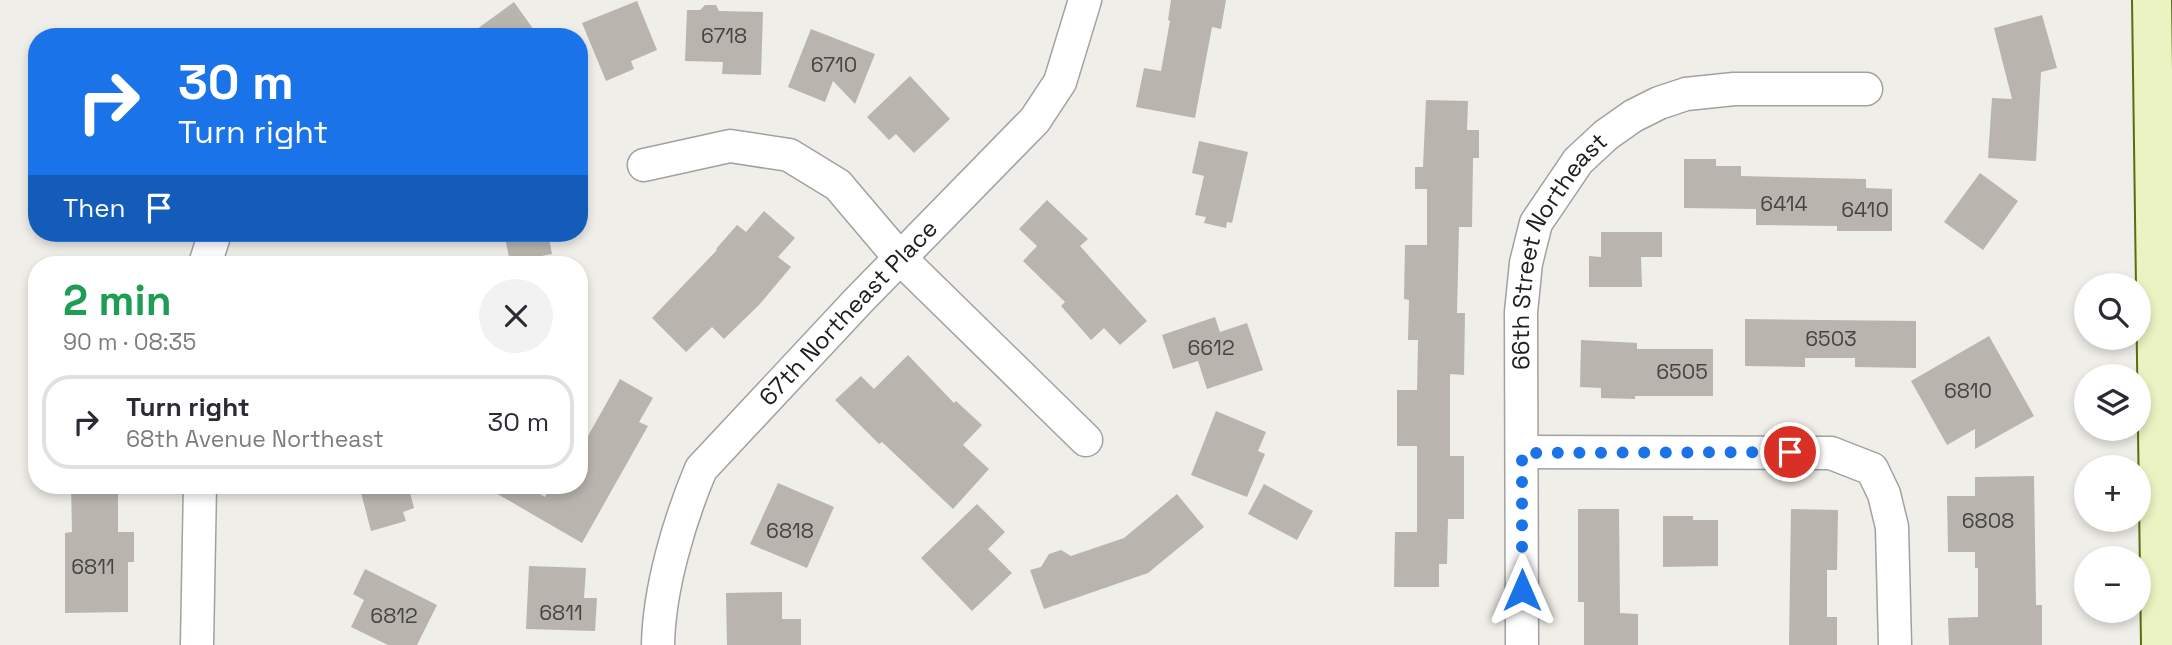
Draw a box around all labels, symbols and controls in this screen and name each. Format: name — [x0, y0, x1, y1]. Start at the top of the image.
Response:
house number: 6718 — [701, 22, 747, 49]
text: 30 m — [178, 51, 294, 113]
house number: 6710 — [811, 51, 857, 78]
icon: right — [63, 56, 154, 147]
text: Turn right — [178, 112, 328, 152]
street label: 66th Street Northeast — [1505, 126, 1614, 370]
icon: arrive — [140, 189, 178, 227]
house number: 6414 — [1760, 190, 1808, 217]
text: Then — [63, 191, 126, 225]
house number: 6410 — [1841, 196, 1889, 223]
street label: 67th Northeast Place — [752, 213, 944, 412]
map controls — [2074, 273, 2151, 623]
button: search — [2074, 273, 2151, 350]
text: 2 min — [63, 274, 172, 327]
button: close — [479, 279, 553, 353]
house number: 6503 — [1805, 325, 1857, 352]
text: 90 m · 08:35 — [63, 327, 196, 357]
house number: 6612 — [1187, 334, 1235, 361]
house number: 6505 — [1656, 358, 1708, 385]
button: layers — [2074, 364, 2151, 441]
house number: 6810 — [1944, 377, 1992, 404]
text: Turn right — [126, 390, 250, 424]
icon: right — [67, 403, 105, 441]
text: 30 m — [488, 405, 549, 439]
pin — [1760, 422, 1820, 482]
text: 68th Avenue Northeast — [126, 424, 384, 454]
icon: arrive — [1771, 433, 1809, 471]
button: + — [2074, 455, 2151, 532]
house number: 6808 — [1962, 507, 2014, 534]
house number: 6818 — [766, 517, 814, 544]
button: − — [2074, 546, 2151, 623]
house number: 6811 — [71, 553, 115, 580]
position arrow — [1485, 553, 1559, 627]
house number: 6811 — [539, 599, 583, 626]
house number: 6812 — [370, 602, 418, 629]

